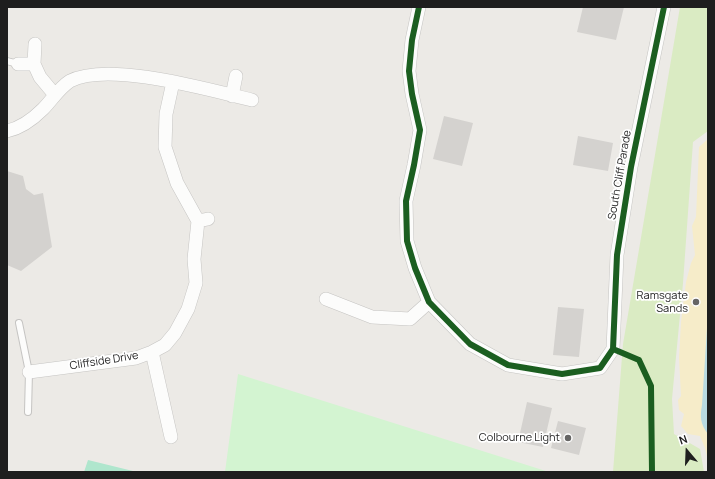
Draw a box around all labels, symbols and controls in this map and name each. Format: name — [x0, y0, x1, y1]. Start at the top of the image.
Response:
street label: South Cliff Parade — [606, 129, 634, 221]
place label: Ramsgate Sands — [637, 289, 688, 315]
marker: Ramsgate Sands — [691, 297, 701, 307]
street label: Cliffside Drive — [69, 349, 139, 373]
place label: Colbourne Light — [479, 431, 560, 445]
north arrow — [667, 431, 707, 471]
text: N — [677, 431, 689, 448]
marker: Colbourne Light — [563, 433, 573, 443]

